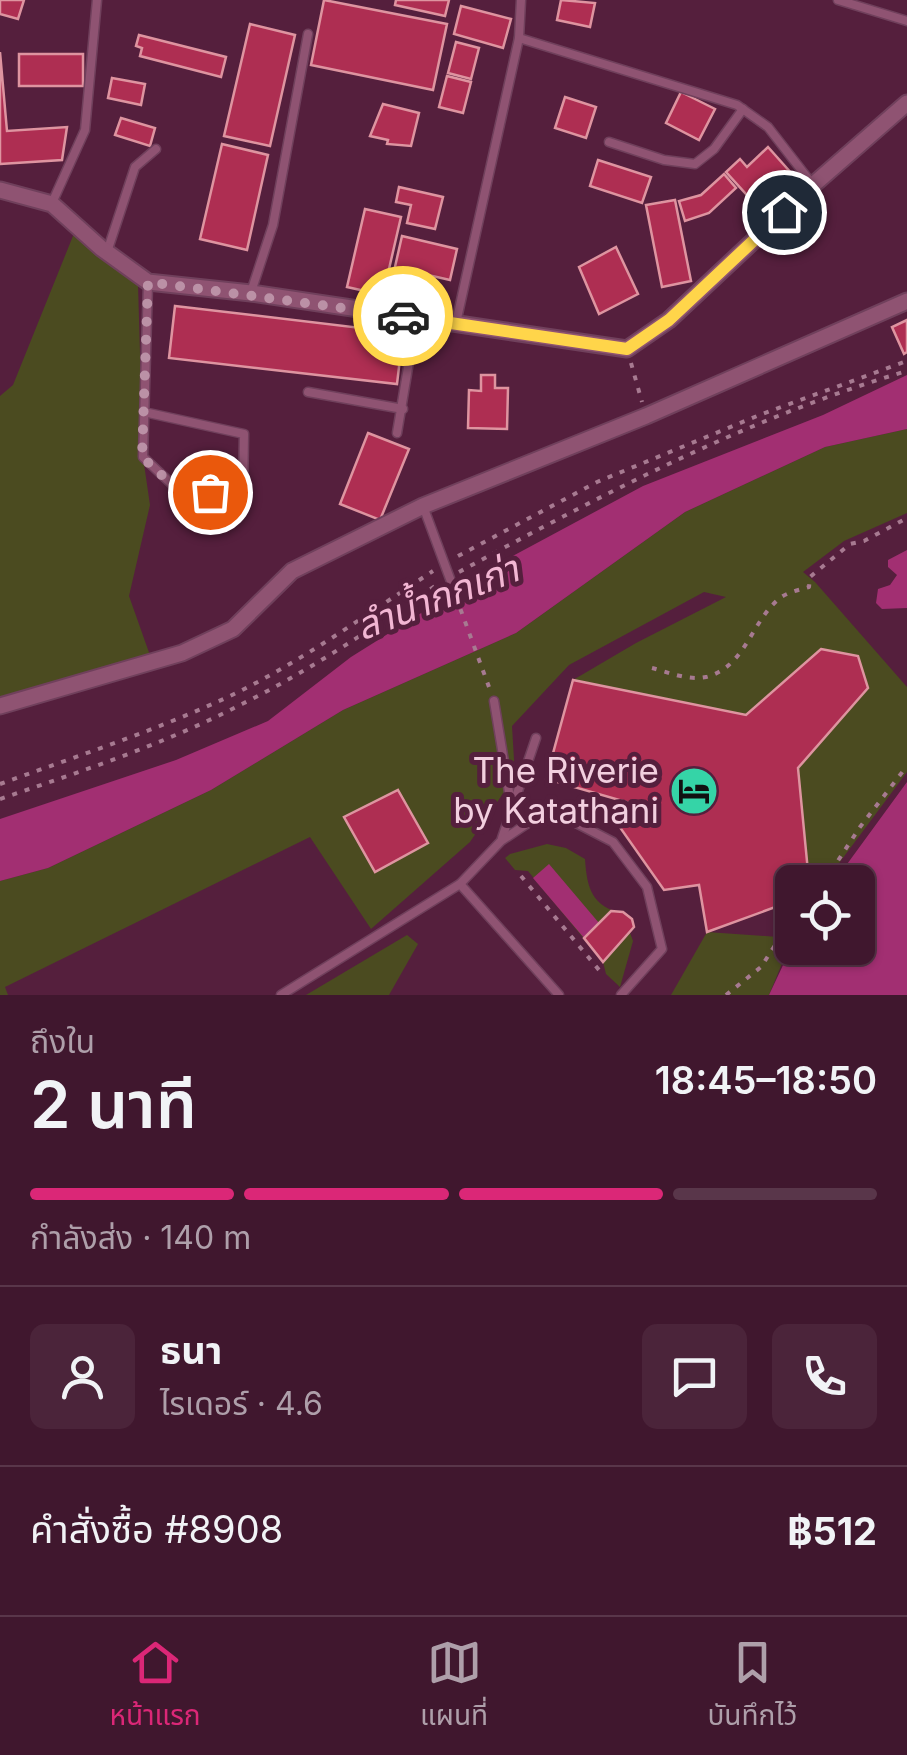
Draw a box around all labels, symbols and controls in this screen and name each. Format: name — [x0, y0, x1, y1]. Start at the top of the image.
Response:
pin — [742, 170, 827, 255]
icon: home — [757, 185, 812, 240]
courier — [353, 266, 453, 366]
icon: car — [376, 289, 431, 344]
pin — [168, 450, 253, 535]
icon: bag — [183, 465, 238, 520]
water label: ลำน้ำกกเก่า — [348, 543, 526, 649]
place label: The Riverie by Katathani — [453, 749, 659, 831]
hotel icon: The Riverie by Katathani — [668, 765, 720, 817]
map controls — [775, 865, 875, 965]
button: locate — [775, 865, 875, 965]
text: ถึงใน — [30, 1022, 95, 1061]
text: 18:45–18:50 — [655, 1057, 877, 1103]
text: 2 นาที — [30, 1065, 197, 1144]
text: กำลังส่ง · 140 m — [30, 1218, 251, 1257]
button: person — [30, 1324, 135, 1429]
button: chat — [642, 1324, 747, 1429]
button: phone — [772, 1324, 877, 1429]
text: ธนา — [160, 1327, 222, 1373]
text: ไรเดอร์ · 4.6 — [160, 1384, 323, 1423]
text: คำสั่งซื้อ #8908 — [30, 1506, 283, 1552]
text: ฿512 — [787, 1508, 877, 1554]
tab: หน้าแรก — [110, 1635, 201, 1738]
tab: แผนที่ — [420, 1635, 488, 1738]
tab: บันทึกไว้ — [707, 1635, 797, 1738]

